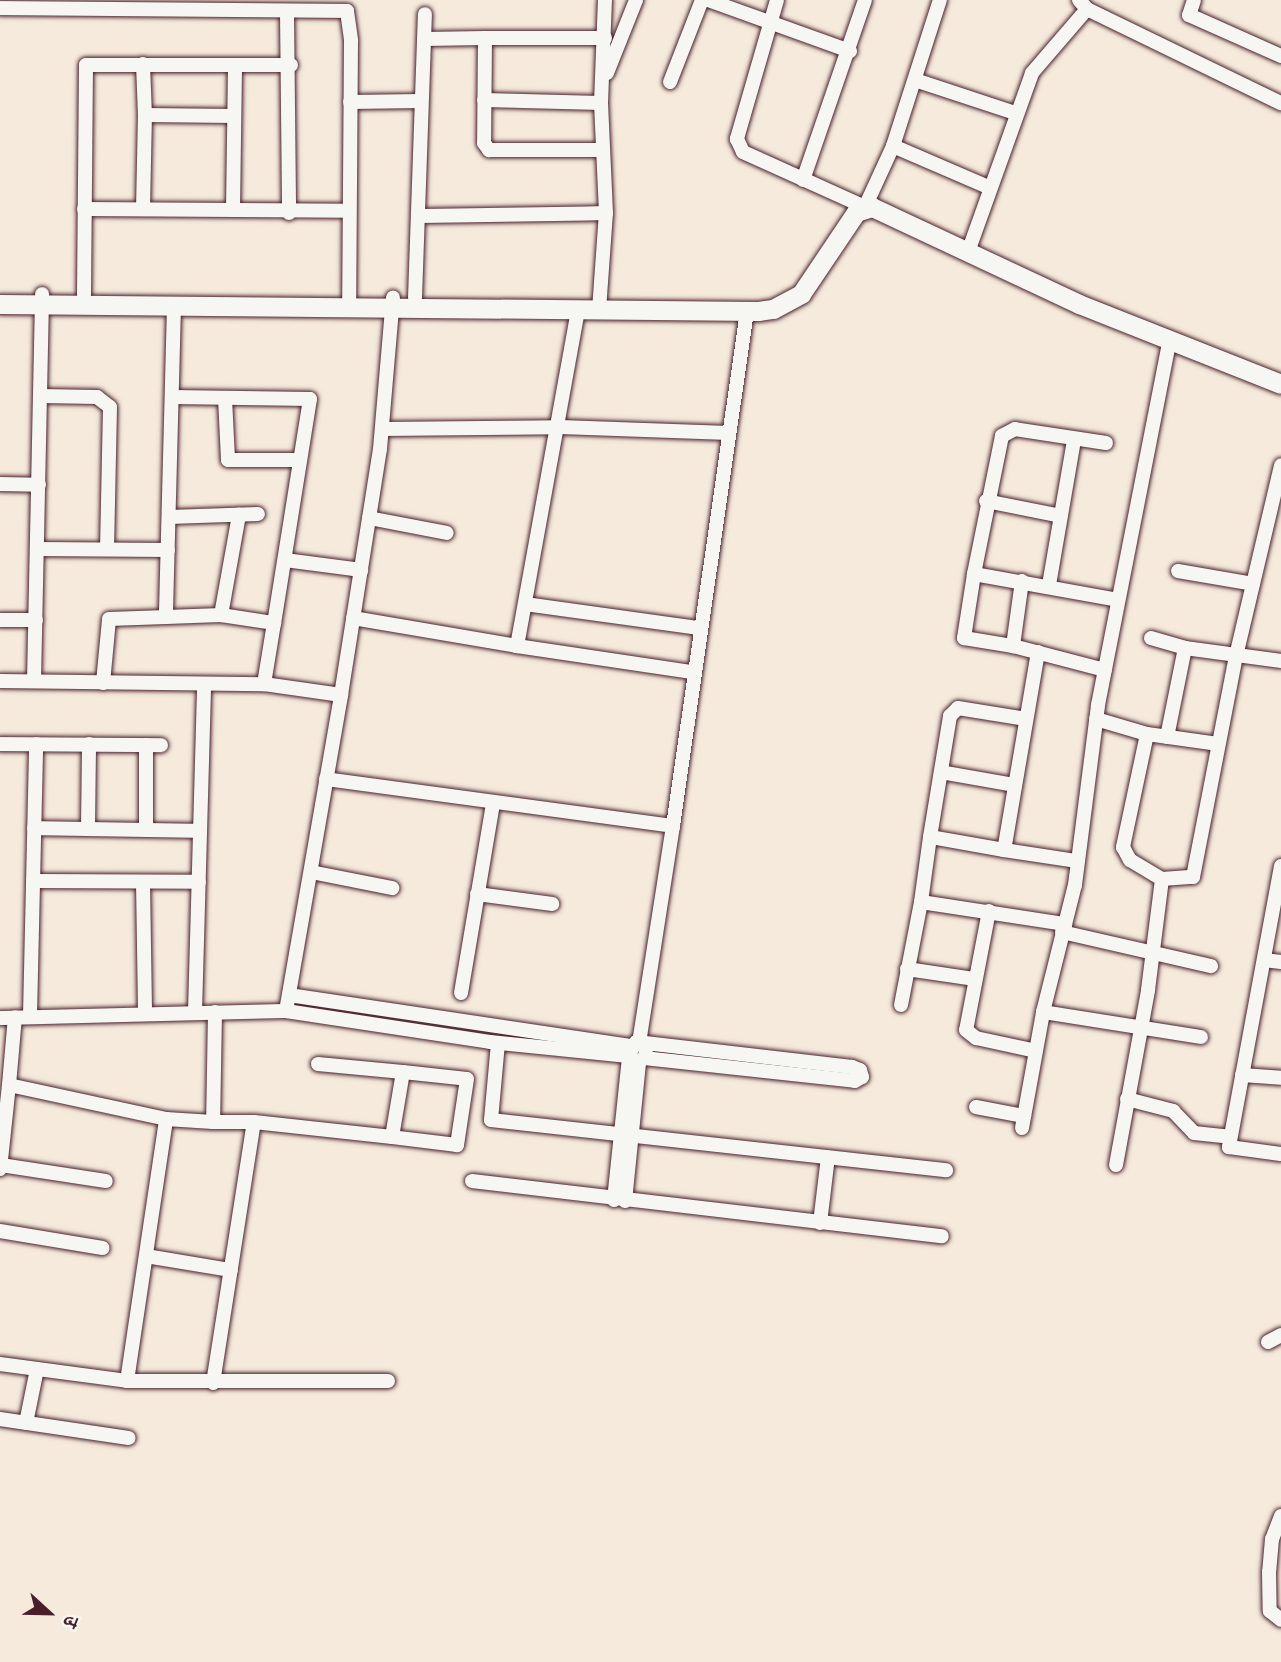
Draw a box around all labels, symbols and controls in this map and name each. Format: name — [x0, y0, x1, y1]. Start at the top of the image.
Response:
north arrow — [14, 1578, 84, 1648]
text: उ — [54, 1611, 83, 1631]

